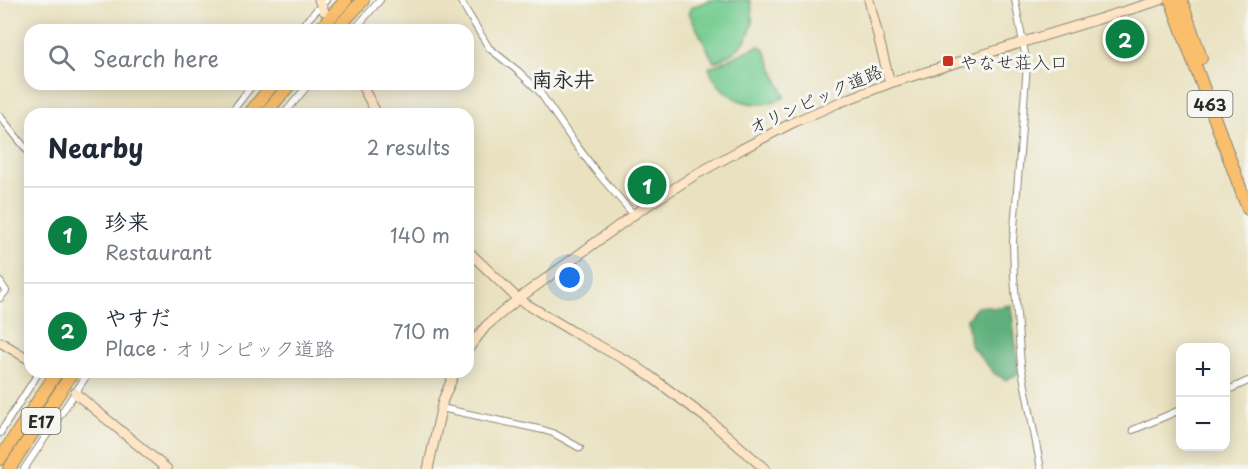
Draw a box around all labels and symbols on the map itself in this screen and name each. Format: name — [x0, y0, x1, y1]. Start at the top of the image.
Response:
pin: 2 — [1106, 16, 1144, 62]
place label: やなせ荘入口 — [960, 48, 1068, 75]
marker: やなせ荘入口 — [941, 54, 955, 68]
street label: オリンピック道路 — [744, 56, 886, 140]
district label: 南永井 — [532, 62, 595, 94]
road number: 463 — [1188, 91, 1232, 117]
pin: 1 — [628, 162, 666, 207]
your location — [555, 263, 584, 292]
road number: E17 — [22, 408, 60, 434]

